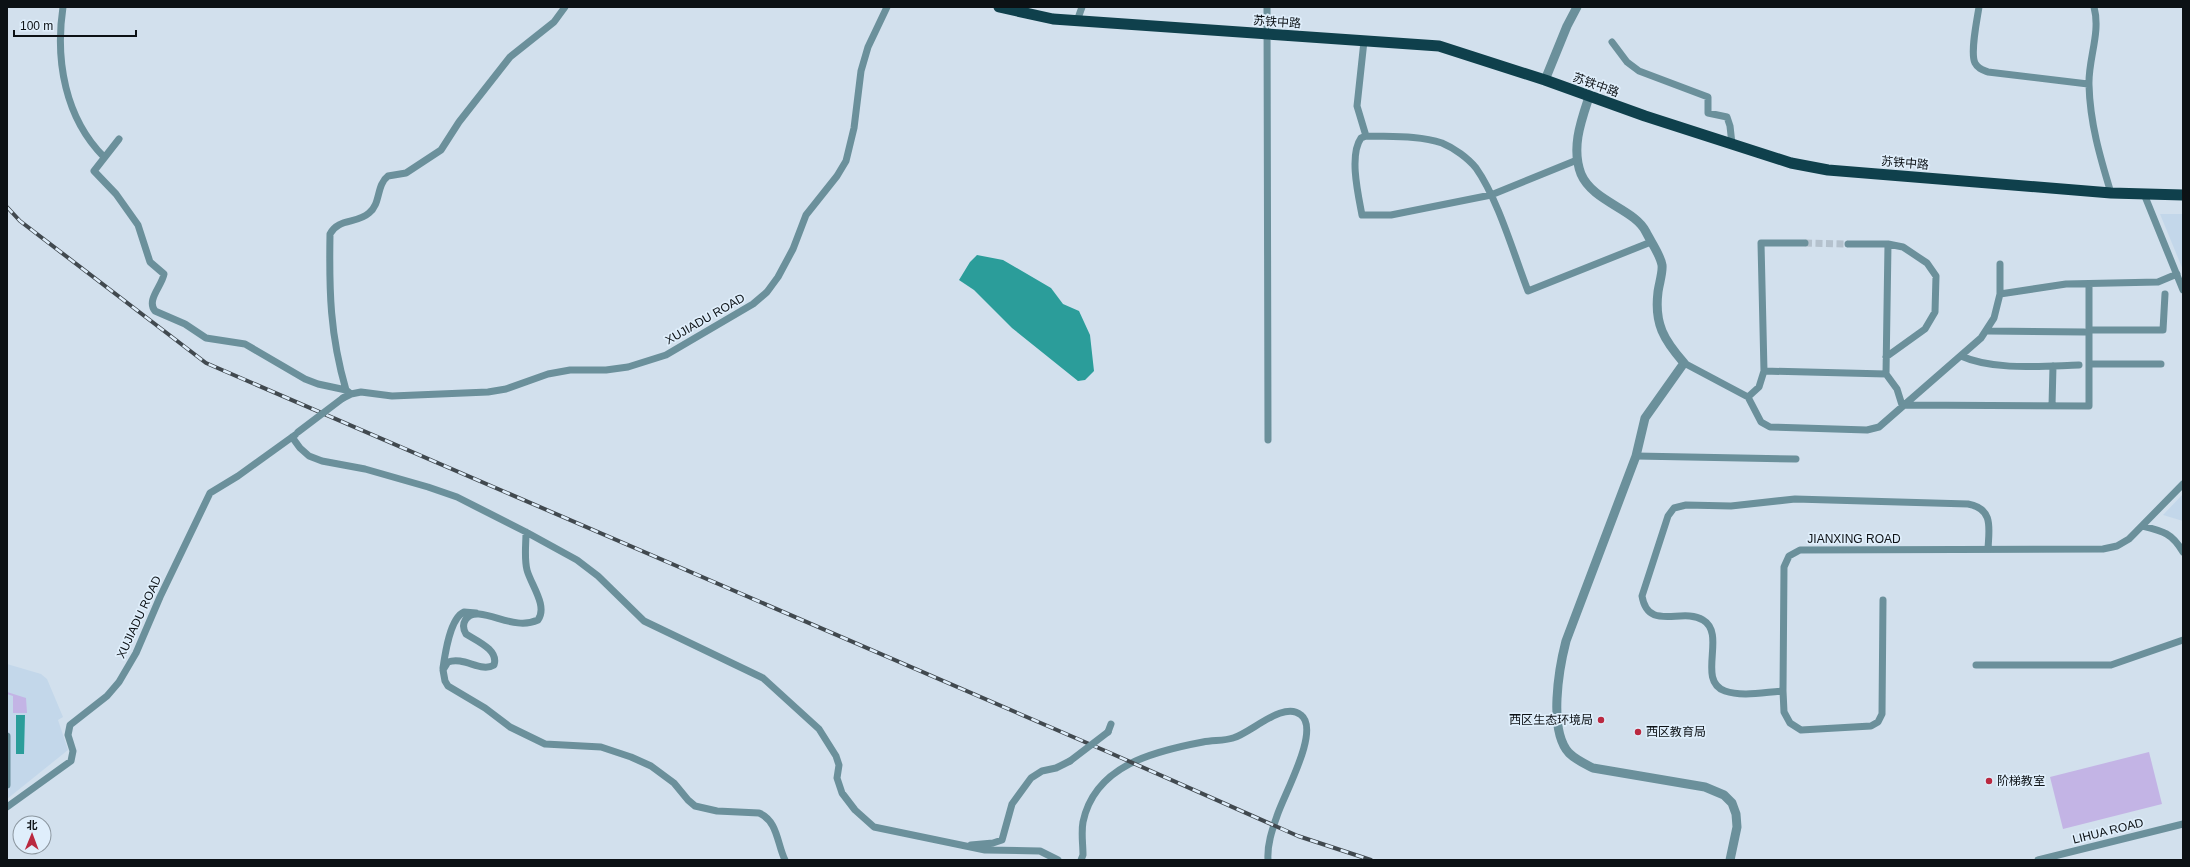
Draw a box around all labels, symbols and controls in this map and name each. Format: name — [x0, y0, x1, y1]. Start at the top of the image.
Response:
scale bar — [14, 12, 136, 38]
street label: 苏铁中路 — [1253, 13, 1301, 31]
text: 100 m — [20, 19, 53, 33]
street label: 苏铁中路 — [1571, 70, 1621, 100]
street label: 苏铁中路 — [1880, 154, 1930, 172]
street label: XUJIADU ROAD — [663, 290, 747, 347]
street label: JIANXING ROAD — [1807, 532, 1901, 546]
street label: XUJIADU ROAD — [114, 573, 164, 660]
place label: 西区生态环境局 — [1509, 713, 1593, 727]
marker: 西区生态环境局 — [1596, 715, 1606, 725]
place label: 西区教育局 — [1646, 725, 1706, 739]
marker: 西区教育局 — [1633, 727, 1643, 737]
place label: 阶梯教室 — [1997, 774, 2045, 788]
marker: 阶梯教室 — [1984, 776, 1994, 786]
north arrow — [12, 815, 52, 855]
street label: LIHUA ROAD — [2071, 815, 2145, 847]
text: 北 — [27, 819, 38, 831]

